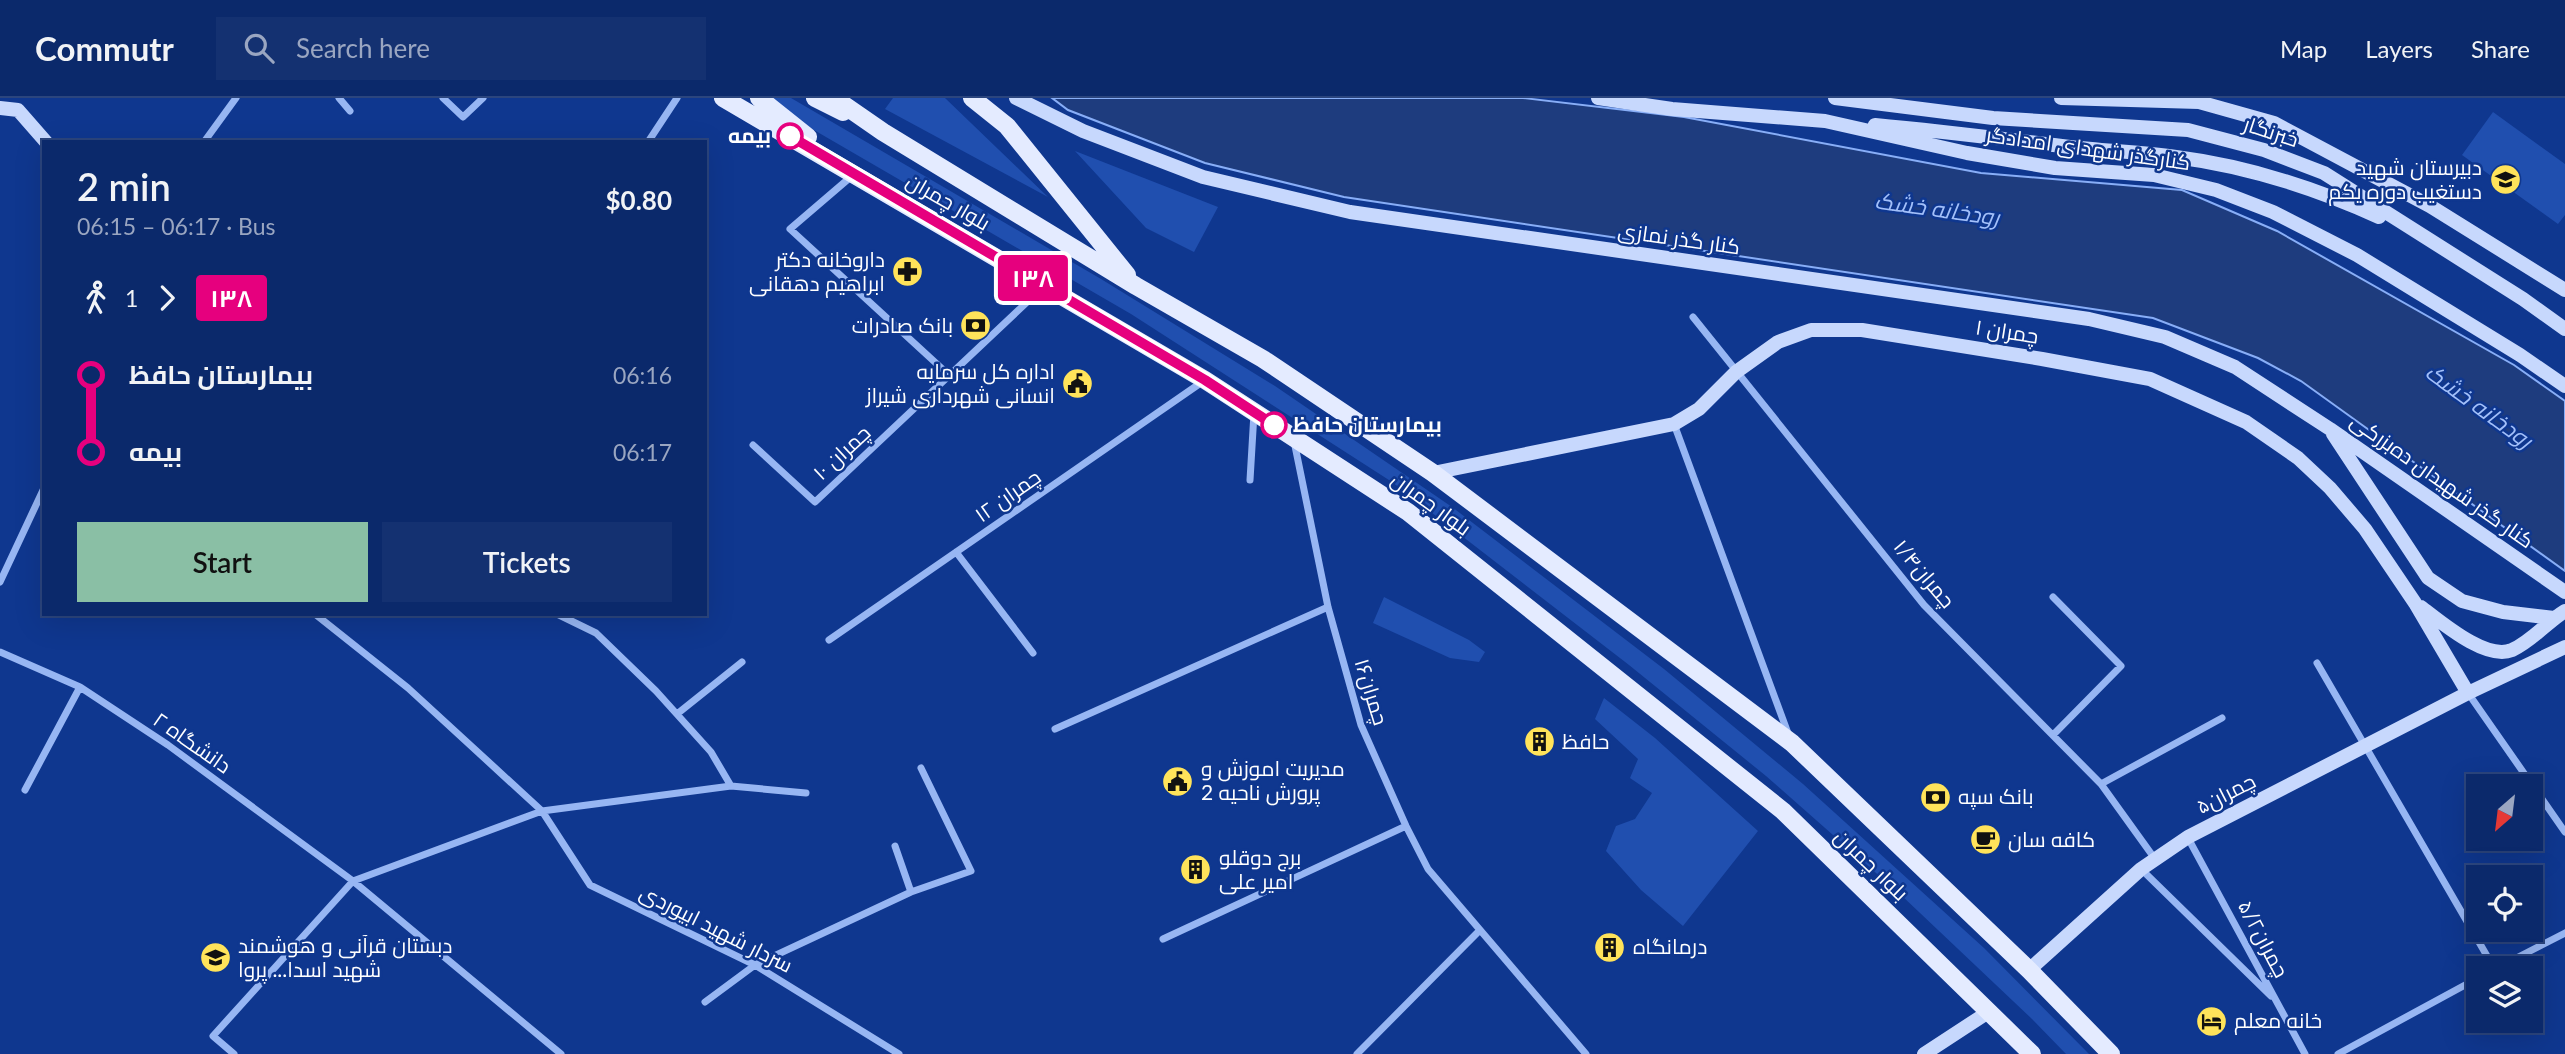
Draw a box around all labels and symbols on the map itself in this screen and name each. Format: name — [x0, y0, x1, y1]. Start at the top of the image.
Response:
street label: خبرنگار — [2240, 110, 2302, 152]
street label: کنارگذر شهدای امدادگر — [1983, 121, 2192, 176]
place label: بیمه — [728, 122, 771, 148]
marker: بیمه — [777, 123, 803, 149]
place label: دبیرستان شهید دستغیب دوره یکم — [2328, 154, 2482, 206]
school or university icon: دبیرستان شهید دستغیب دوره یکم — [2488, 163, 2522, 197]
street label: بلوار چمران — [901, 167, 995, 237]
water label: رودخانه خشک — [1873, 185, 2003, 232]
street label: کنار گذر نمازی — [1616, 217, 1742, 260]
place label: داروخانه دکتر ابراهیم دهقانی — [749, 246, 885, 298]
pharmacy icon: داروخانه دکتر ابراهیم دهقانی — [891, 255, 925, 289]
line badge: ۱۳۸ — [993, 255, 1073, 301]
bank icon: بانک صادرات — [959, 309, 993, 343]
place label: بانک صادرات — [852, 312, 953, 338]
street label: چمران ۱ — [1973, 313, 2041, 351]
water label: رودخانه خشک — [2420, 357, 2540, 455]
place label: اداره کل سرمایه انسانی شهرداری شیراز — [865, 358, 1055, 409]
public building icon: اداره کل سرمایه انسانی شهرداری شیراز — [1061, 367, 1095, 401]
street label: کنار گذر شهیدان ده‌بزرکی — [2345, 407, 2539, 554]
place label: بیمارستان حافظ — [1293, 411, 1442, 437]
marker: بیمارستان حافظ — [1261, 412, 1287, 438]
street label: ۱۰ چمران — [807, 419, 877, 487]
street label: ۱۲ چمران — [969, 463, 1047, 529]
street label: بلوار چمران — [1385, 465, 1477, 543]
street label: چمران۱/۴ — [1887, 534, 1961, 614]
street label: چمران۱۶ — [1348, 655, 1394, 729]
street label: ۲ دانشگاه — [149, 706, 237, 778]
building icon: حافظ — [1522, 725, 1556, 759]
place label: حافظ — [1562, 728, 1609, 753]
place label: مدیریت اموزش و پرورش ناحیه 2 — [1201, 755, 1345, 807]
public building icon: مدیریت اموزش و پرورش ناحیه 2 — [1161, 764, 1195, 798]
street label: چمران۵ — [2191, 767, 2261, 821]
north arrow — [2466, 774, 2543, 850]
bank icon: بانک سپه — [1918, 780, 1952, 814]
place label: بانک سپه — [1958, 783, 2034, 810]
street label: بلوار چمران — [1828, 823, 1914, 907]
cafe icon: کافه سان — [1968, 823, 2002, 857]
place label: کافه سان — [2008, 826, 2095, 853]
place label: برج دوقلو امیر علی — [1219, 844, 1301, 895]
building icon: برج دوقلو امیر علی — [1179, 853, 1213, 887]
street label: سردار شهید ابیوردی — [635, 878, 797, 979]
street label: چمران۵/۲ — [2231, 895, 2295, 983]
building icon: درمانگاه — [1593, 930, 1627, 964]
place label: دبستان قرآنی و هوشمند شهید اسدا... پروا — [238, 932, 452, 984]
place label: درمانگاه — [1633, 933, 1707, 959]
school or university icon: دبستان قرآنی و هوشمند شهید اسدا... پروا — [198, 941, 232, 975]
hotel icon: خانه معلم — [2194, 1004, 2228, 1038]
place label: خانه معلم — [2234, 1007, 2322, 1035]

